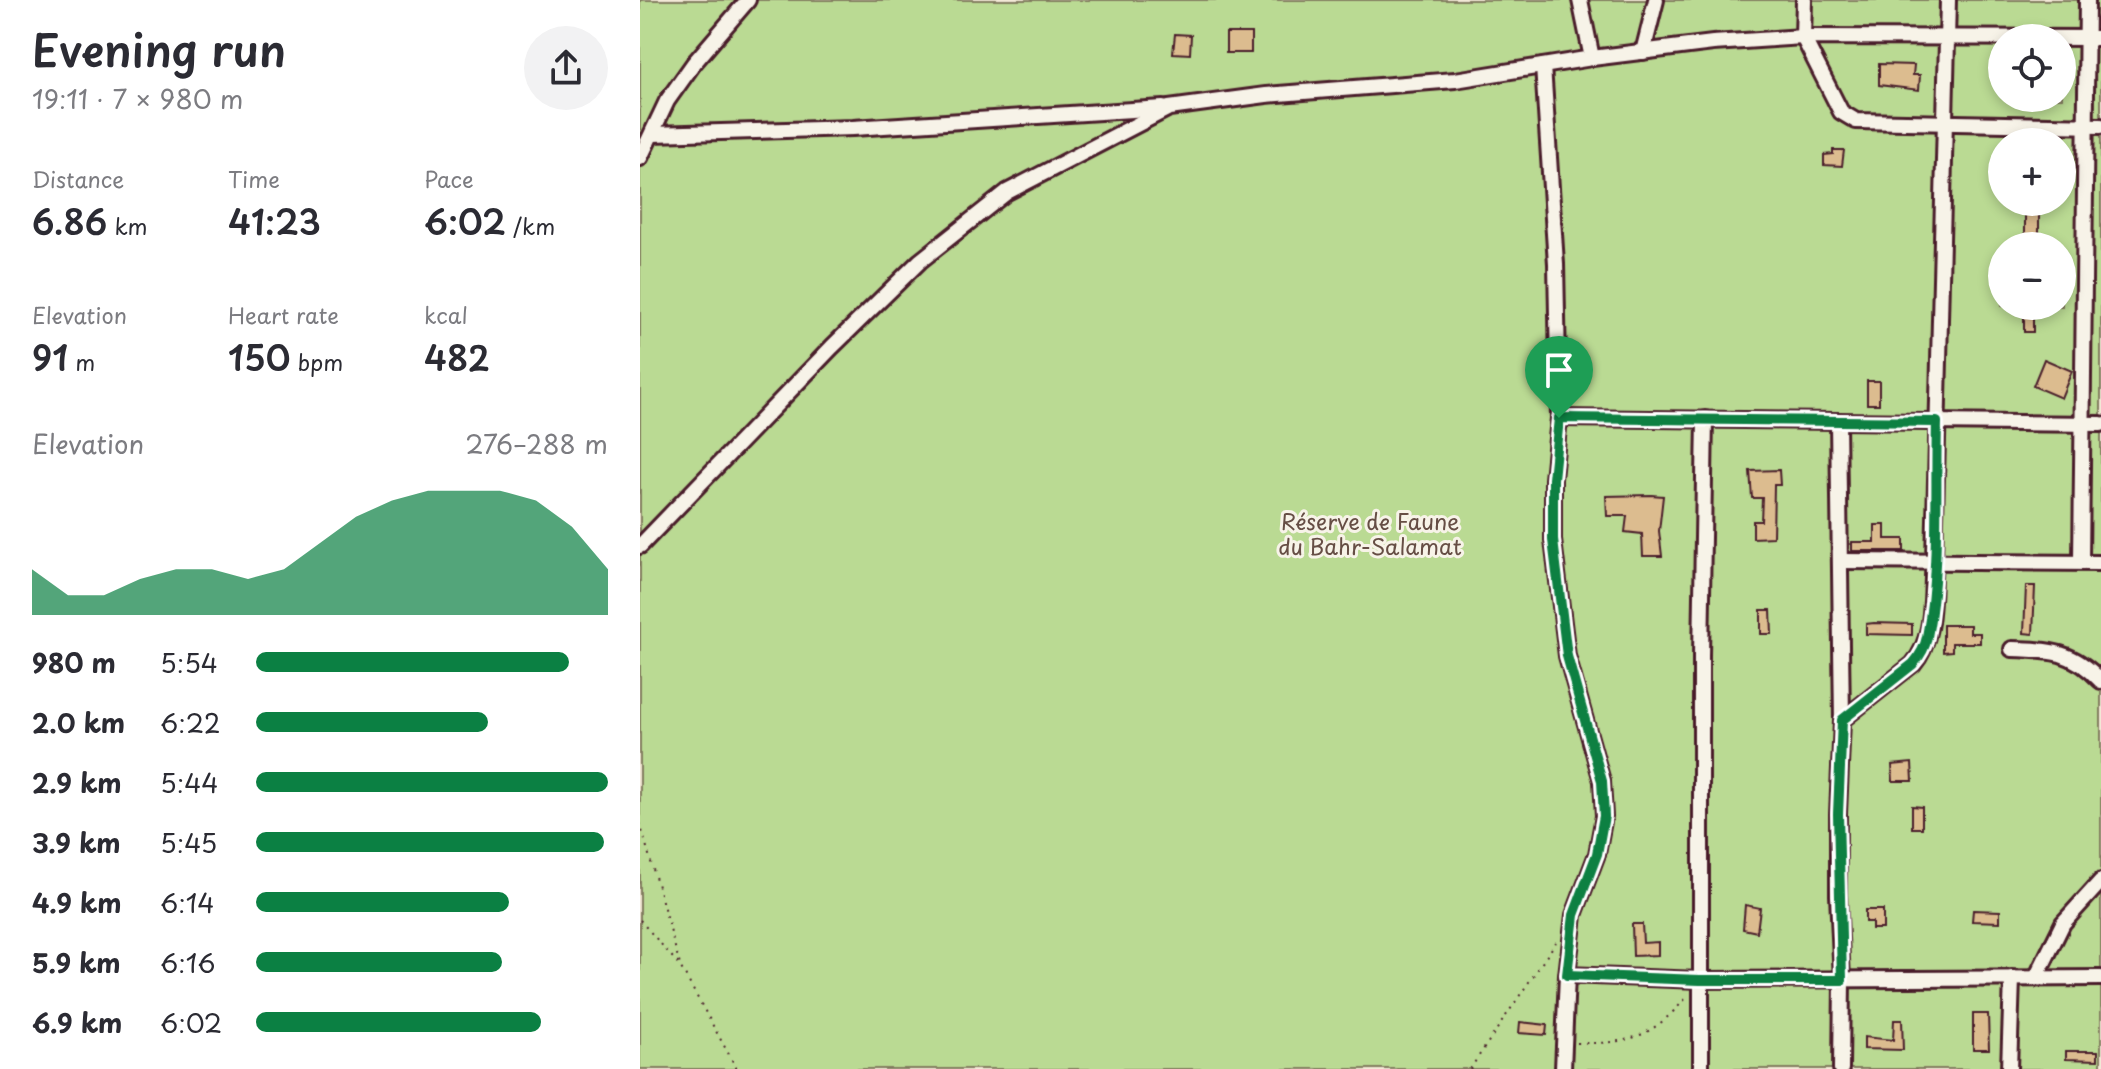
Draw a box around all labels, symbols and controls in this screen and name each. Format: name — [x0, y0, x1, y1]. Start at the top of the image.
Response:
text: Evening run — [32, 16, 286, 82]
map controls — [1988, 24, 2076, 320]
button: locate — [1988, 24, 2076, 112]
button: share — [524, 26, 608, 110]
text: 19:11 · 7 × 980 m — [32, 79, 243, 118]
button: + — [1988, 128, 2076, 216]
text: Distance — [32, 162, 124, 195]
text: Time — [228, 162, 280, 195]
text: Pace — [424, 162, 474, 195]
text: 6.86 — [32, 195, 107, 247]
text: 41:23 — [228, 195, 321, 247]
text: 6:02 — [424, 195, 506, 247]
text: km — [107, 209, 148, 242]
text: /km — [506, 209, 555, 242]
button: − — [1988, 232, 2076, 320]
text: Elevation — [32, 298, 127, 331]
text: Heart rate — [228, 298, 339, 331]
text: kcal — [424, 298, 468, 331]
text: 91 — [32, 331, 68, 383]
text: 150 — [228, 331, 291, 383]
text: 482 — [424, 331, 490, 383]
pin — [1525, 336, 1593, 418]
text: m — [68, 345, 95, 378]
text: bpm — [291, 345, 343, 378]
icon: arrive — [1537, 348, 1581, 392]
text: Elevation — [32, 424, 144, 463]
text: 276–288 m — [465, 424, 608, 463]
park label: Réserve de Faune du Bahr-Salamat — [1278, 504, 1462, 562]
text: 980 m — [32, 643, 116, 682]
text: 5:54 — [160, 643, 218, 682]
text: 2.0 km — [32, 703, 125, 742]
text: 6:22 — [160, 703, 221, 742]
text: 2.9 km — [32, 763, 122, 802]
text: 5:44 — [160, 763, 219, 802]
text: 3.9 km — [32, 823, 121, 862]
text: 5:45 — [160, 823, 217, 862]
text: 4.9 km — [32, 883, 121, 922]
text: 6:14 — [160, 883, 215, 922]
text: 5.9 km — [32, 943, 121, 982]
text: 6:16 — [160, 943, 216, 982]
text: 6.9 km — [32, 1003, 122, 1042]
text: 6:02 — [160, 1003, 222, 1042]

